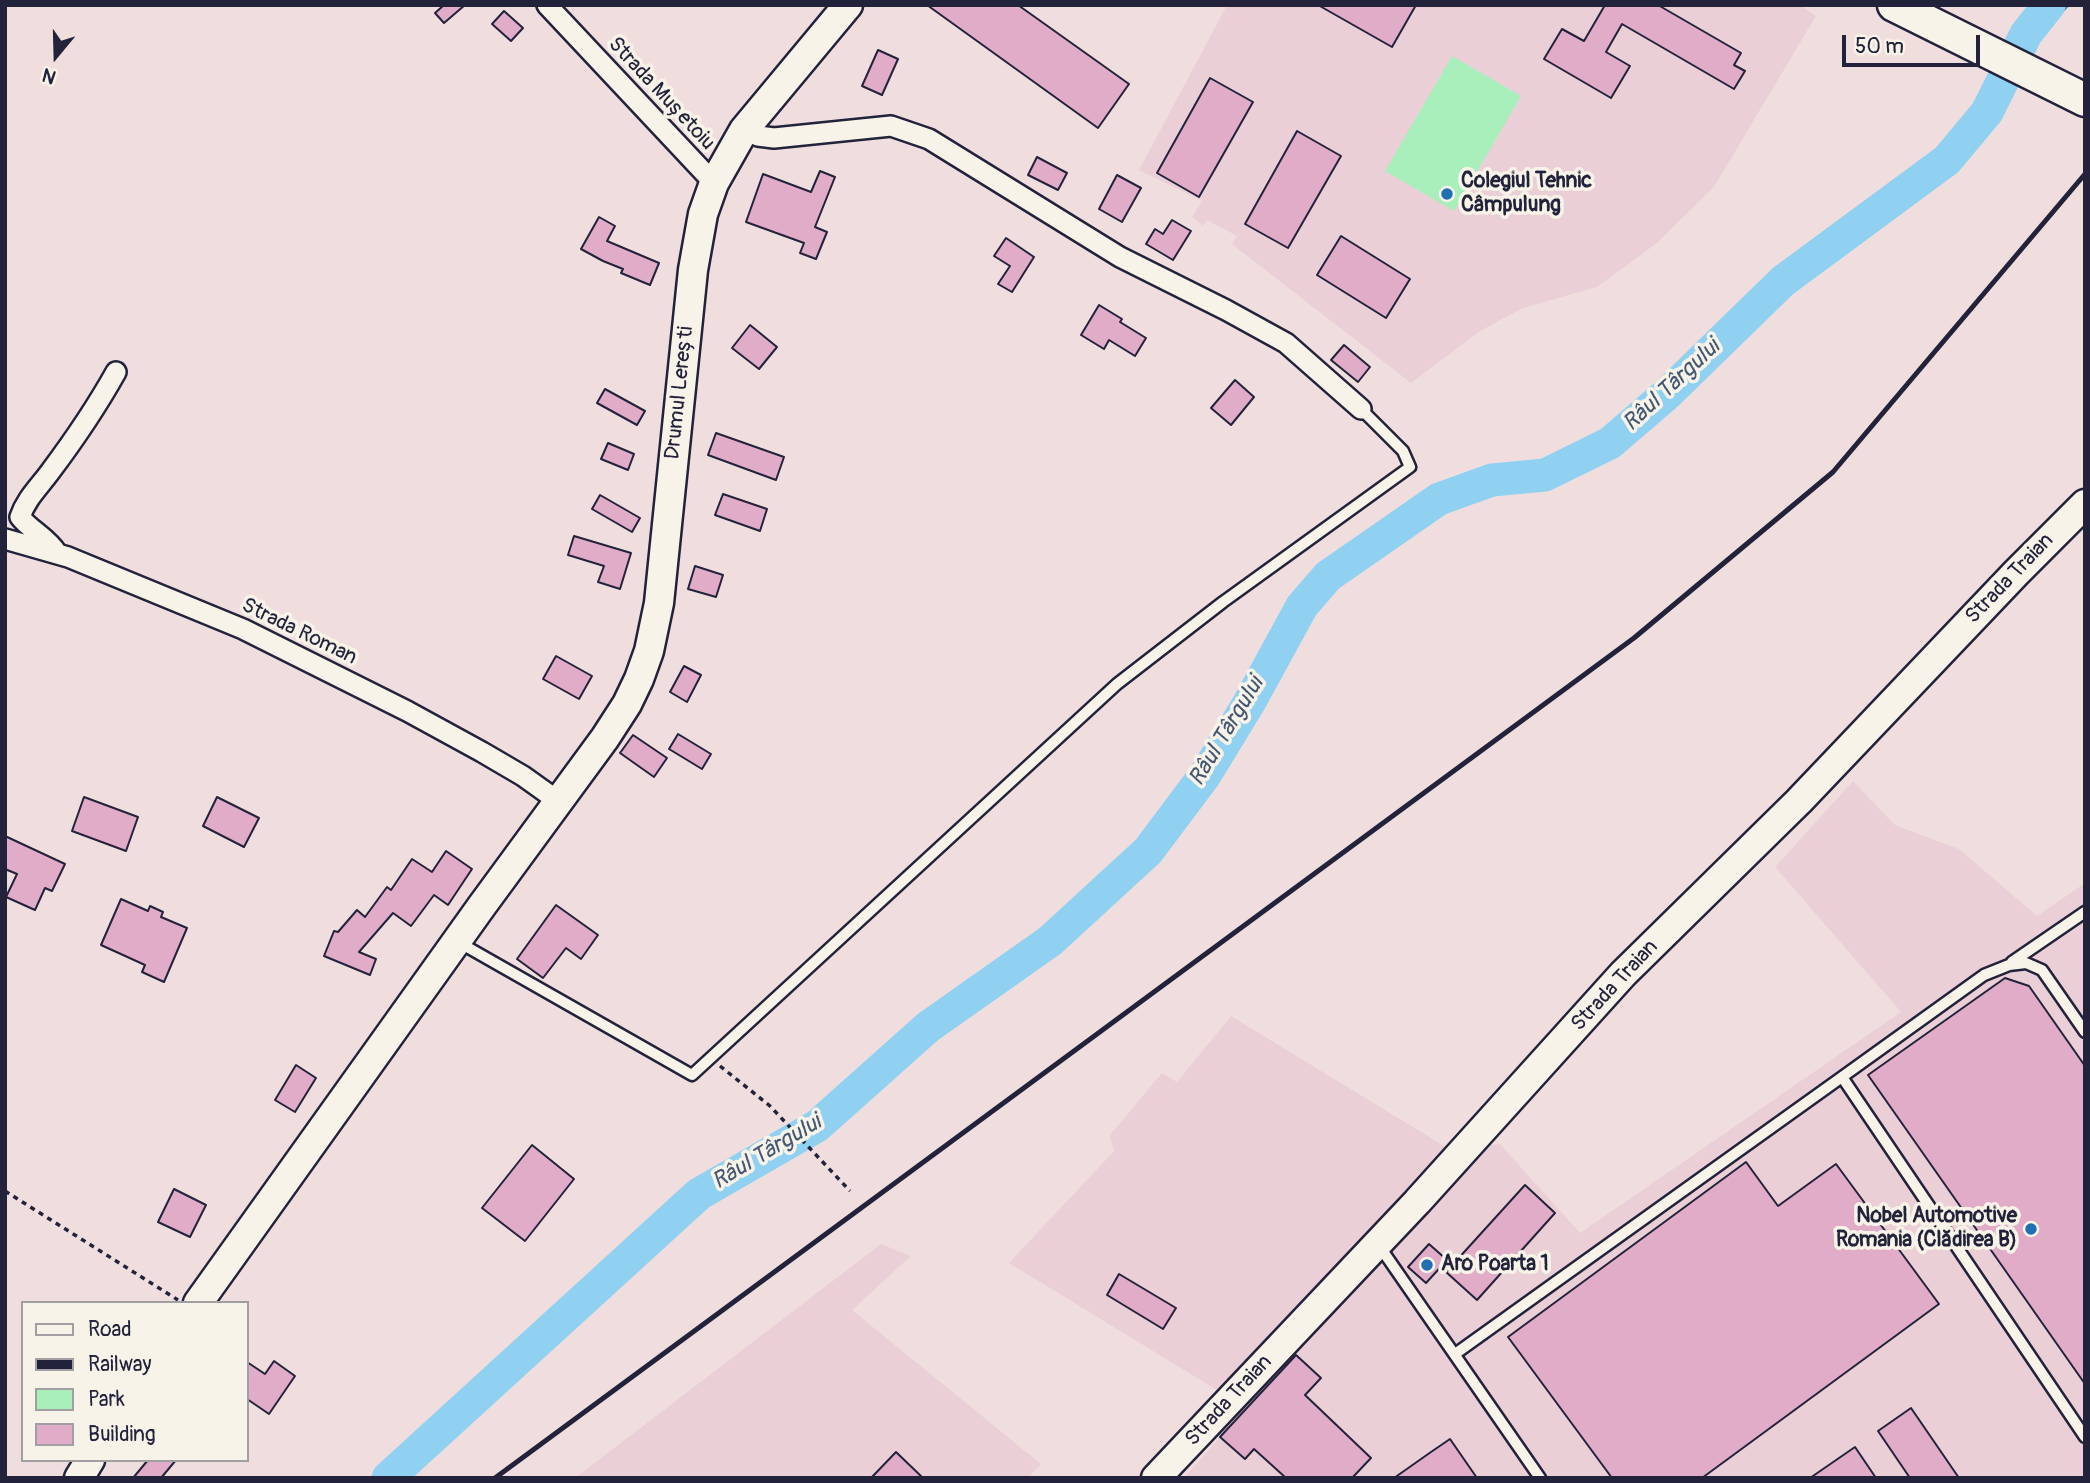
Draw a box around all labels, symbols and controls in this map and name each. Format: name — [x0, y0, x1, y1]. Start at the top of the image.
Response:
north arrow — [21, 21, 91, 91]
scale bar — [1845, 21, 1983, 65]
street label: Strada Mușetoiu — [602, 32, 720, 156]
text: 50 m — [1855, 33, 1904, 60]
text: N — [39, 62, 59, 89]
place label: Colegiul Tehnic Câmpulung — [1461, 169, 1592, 219]
marker: Colegiul Tehnic Câmpulung — [1439, 186, 1455, 202]
street label: Drumul Lerești — [660, 325, 700, 461]
water label: Râul Târgului — [1618, 334, 1726, 438]
street label: Strada Traian — [1961, 529, 2059, 629]
street label: Strada Roman — [237, 593, 361, 671]
water label: Râul Târgului — [1184, 673, 1270, 791]
street label: Strada Traian — [1566, 935, 1664, 1037]
water label: Râul Târgului — [708, 1110, 826, 1196]
place label: Nobel Automotive Romania (Clădirea B) — [1836, 1204, 2017, 1254]
marker: Nobel Automotive Romania (Clădirea B) — [2023, 1221, 2039, 1237]
place label: Aro Poarta 1 — [1441, 1252, 1549, 1278]
marker: Aro Poarta 1 — [1419, 1257, 1435, 1273]
legend — [21, 1301, 248, 1462]
text: Road — [88, 1316, 132, 1343]
street label: Strada Traian — [1180, 1350, 1278, 1452]
text: Railway — [88, 1351, 152, 1378]
text: Park — [88, 1386, 125, 1413]
text: Building — [88, 1421, 155, 1448]

